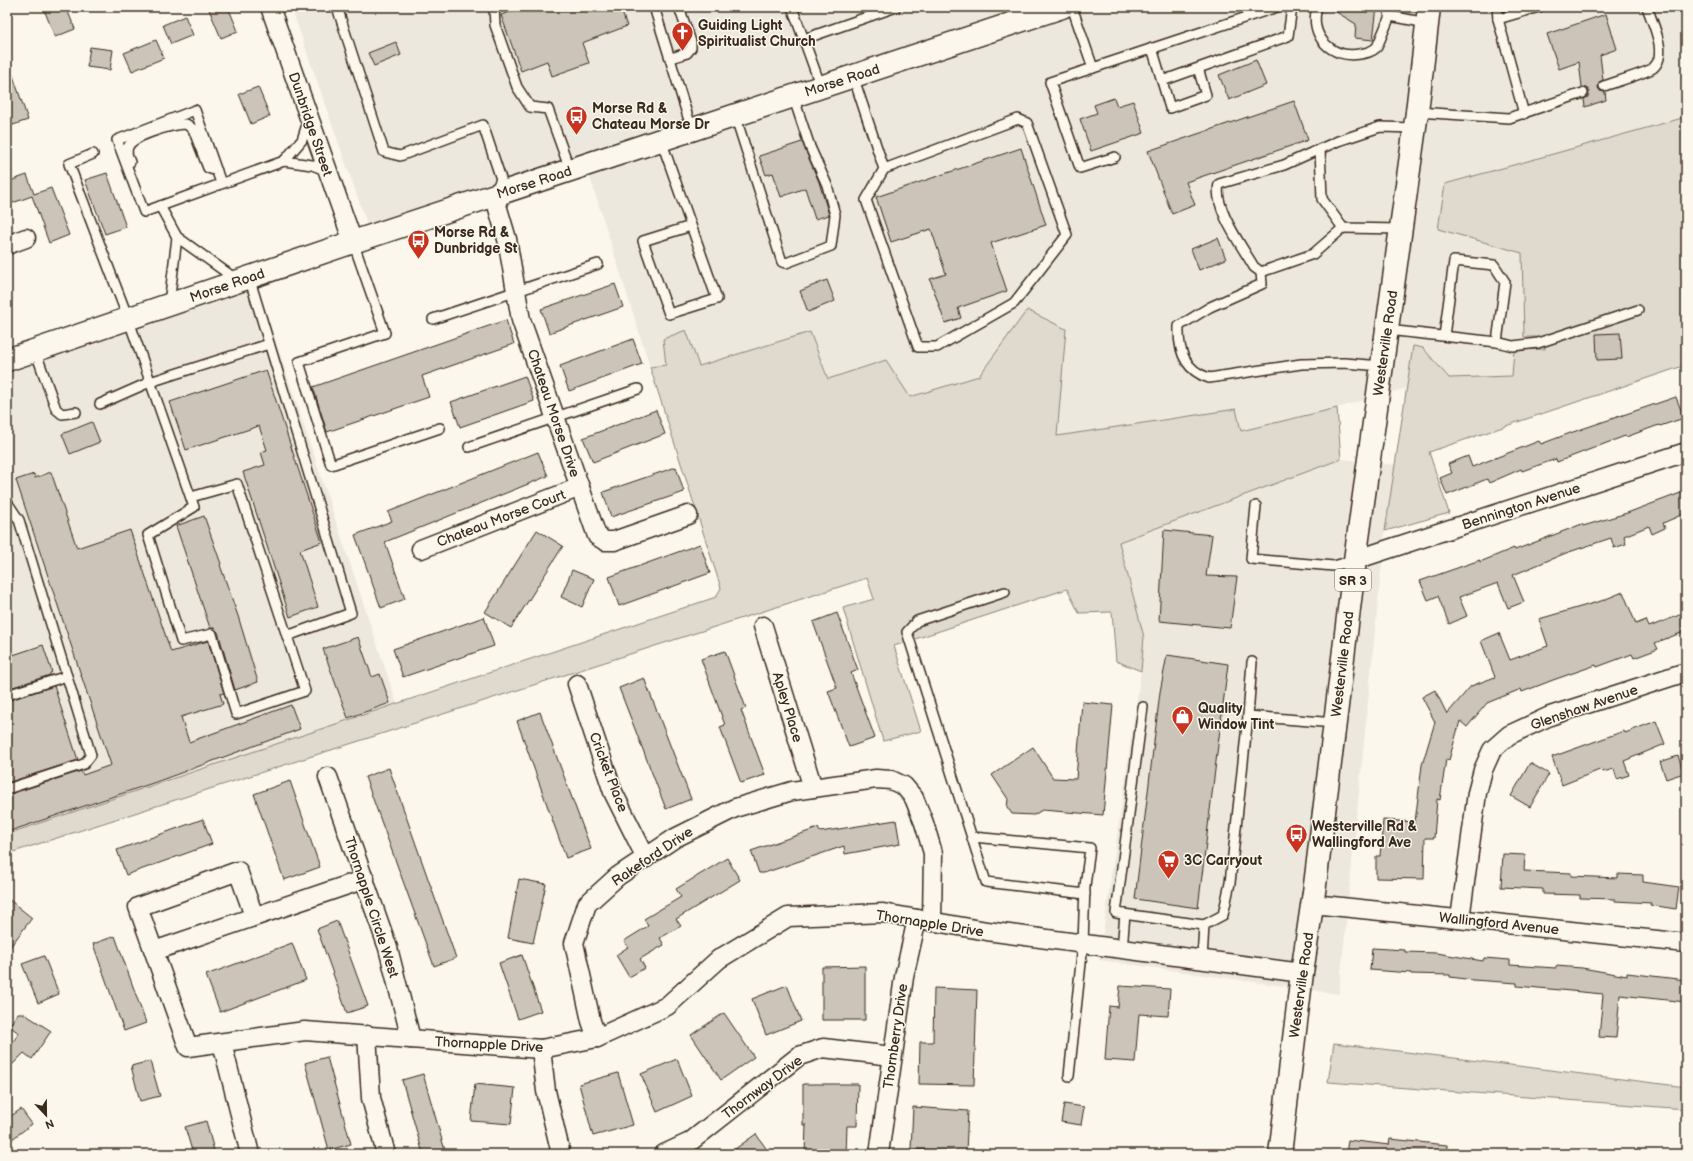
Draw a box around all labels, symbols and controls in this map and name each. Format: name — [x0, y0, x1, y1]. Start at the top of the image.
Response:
place label: Guiding Light Spiritualist Church — [698, 17, 816, 50]
church icon: Guiding Light Spiritualist Church — [670, 20, 696, 53]
street label: Morse Road — [802, 60, 882, 101]
street label: Dunbridge Street — [285, 70, 336, 179]
place label: Morse Rd & Chateau Morse Dr — [592, 100, 710, 133]
bus stop icon: Morse Rd & Chateau Morse Dr — [563, 103, 589, 136]
street label: Morse Road — [494, 162, 574, 203]
place label: Morse Rd & Dunbridge St — [434, 224, 518, 257]
bus stop icon: Morse Rd & Dunbridge St — [405, 227, 431, 260]
street label: Morse Road — [188, 265, 267, 306]
street label: Westerville Road — [1370, 289, 1401, 397]
street label: Chateau Morse Drive — [524, 347, 583, 479]
street label: Bennington Avenue — [1460, 479, 1582, 534]
street label: Chateau Morse Court — [434, 486, 569, 551]
road number: SR 3 — [1335, 569, 1371, 591]
street label: Westerville Road — [1328, 610, 1357, 718]
street label: Apley Place — [769, 670, 806, 744]
street label: Glenshaw Avenue — [1528, 681, 1640, 734]
place label: Quality Window Tint — [1198, 700, 1275, 733]
shop icon: Quality Window Tint — [1170, 703, 1196, 736]
street label: Cricket Place — [586, 730, 632, 815]
place label: Westerville Rd & Wallingford Ave — [1312, 818, 1417, 851]
bus stop icon: Westerville Rd & Wallingford Ave — [1283, 821, 1309, 854]
street label: Rakeford Drive — [609, 823, 696, 890]
street label: Thornapple Circle West — [341, 834, 403, 981]
supermarket icon: 3C Carryout — [1156, 847, 1182, 880]
place label: 3C Carryout — [1184, 852, 1262, 869]
street label: Thornapple Drive — [875, 907, 985, 940]
street label: Wallingford Avenue — [1438, 909, 1560, 938]
street label: Westerville Road — [1286, 931, 1317, 1039]
street label: Thornberry Drive — [880, 982, 911, 1090]
street label: Thornapple Drive — [434, 1033, 544, 1056]
street label: Thornway Drive — [719, 1052, 806, 1123]
north arrow — [26, 1095, 66, 1135]
text: N — [43, 1116, 56, 1131]

